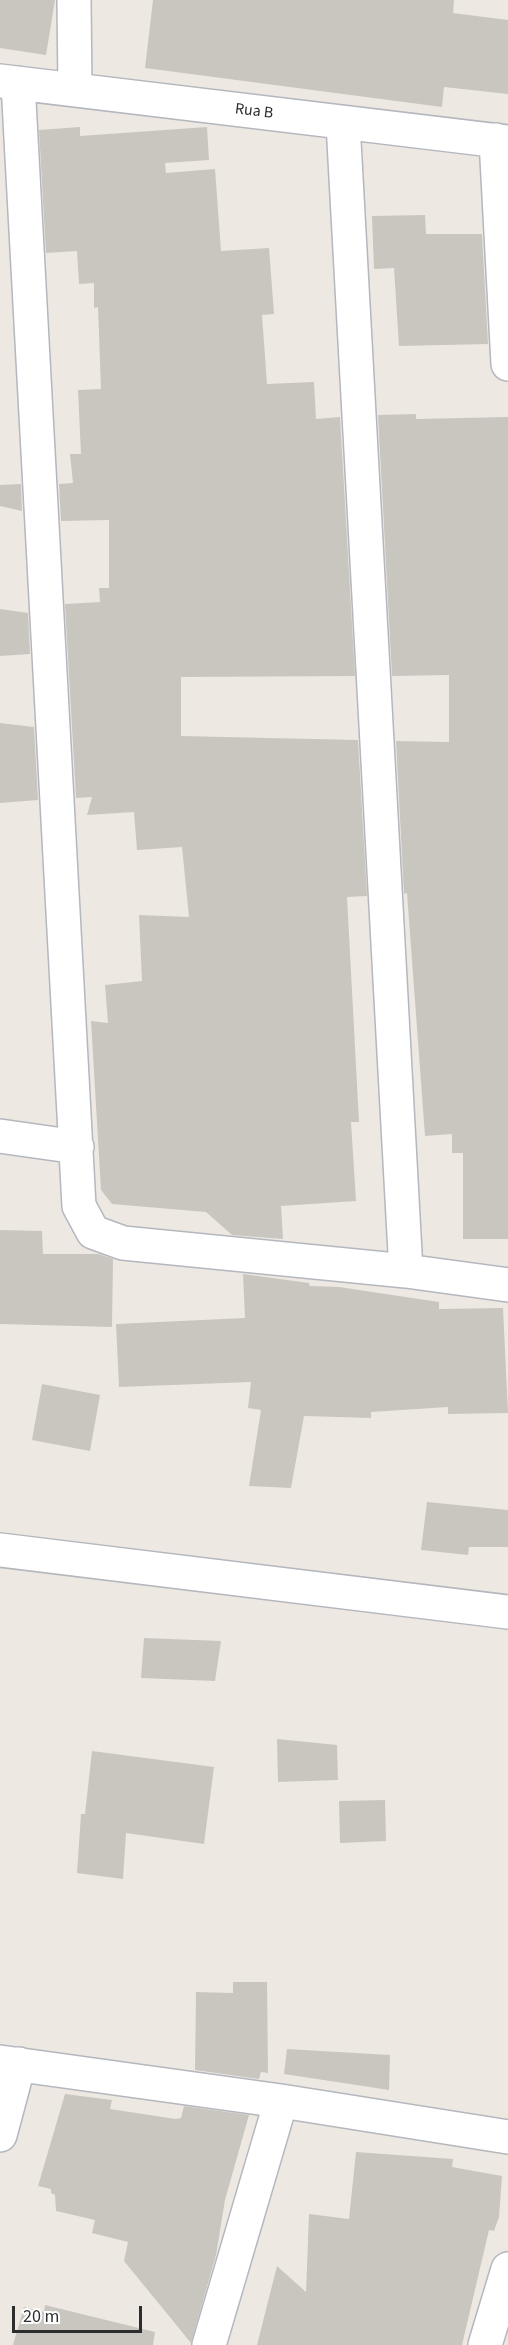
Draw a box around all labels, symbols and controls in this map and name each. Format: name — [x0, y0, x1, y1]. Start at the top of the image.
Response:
street label: Rua B — [234, 100, 274, 124]
scale bar — [15, 2294, 146, 2332]
text: 20 m — [23, 2304, 59, 2329]

